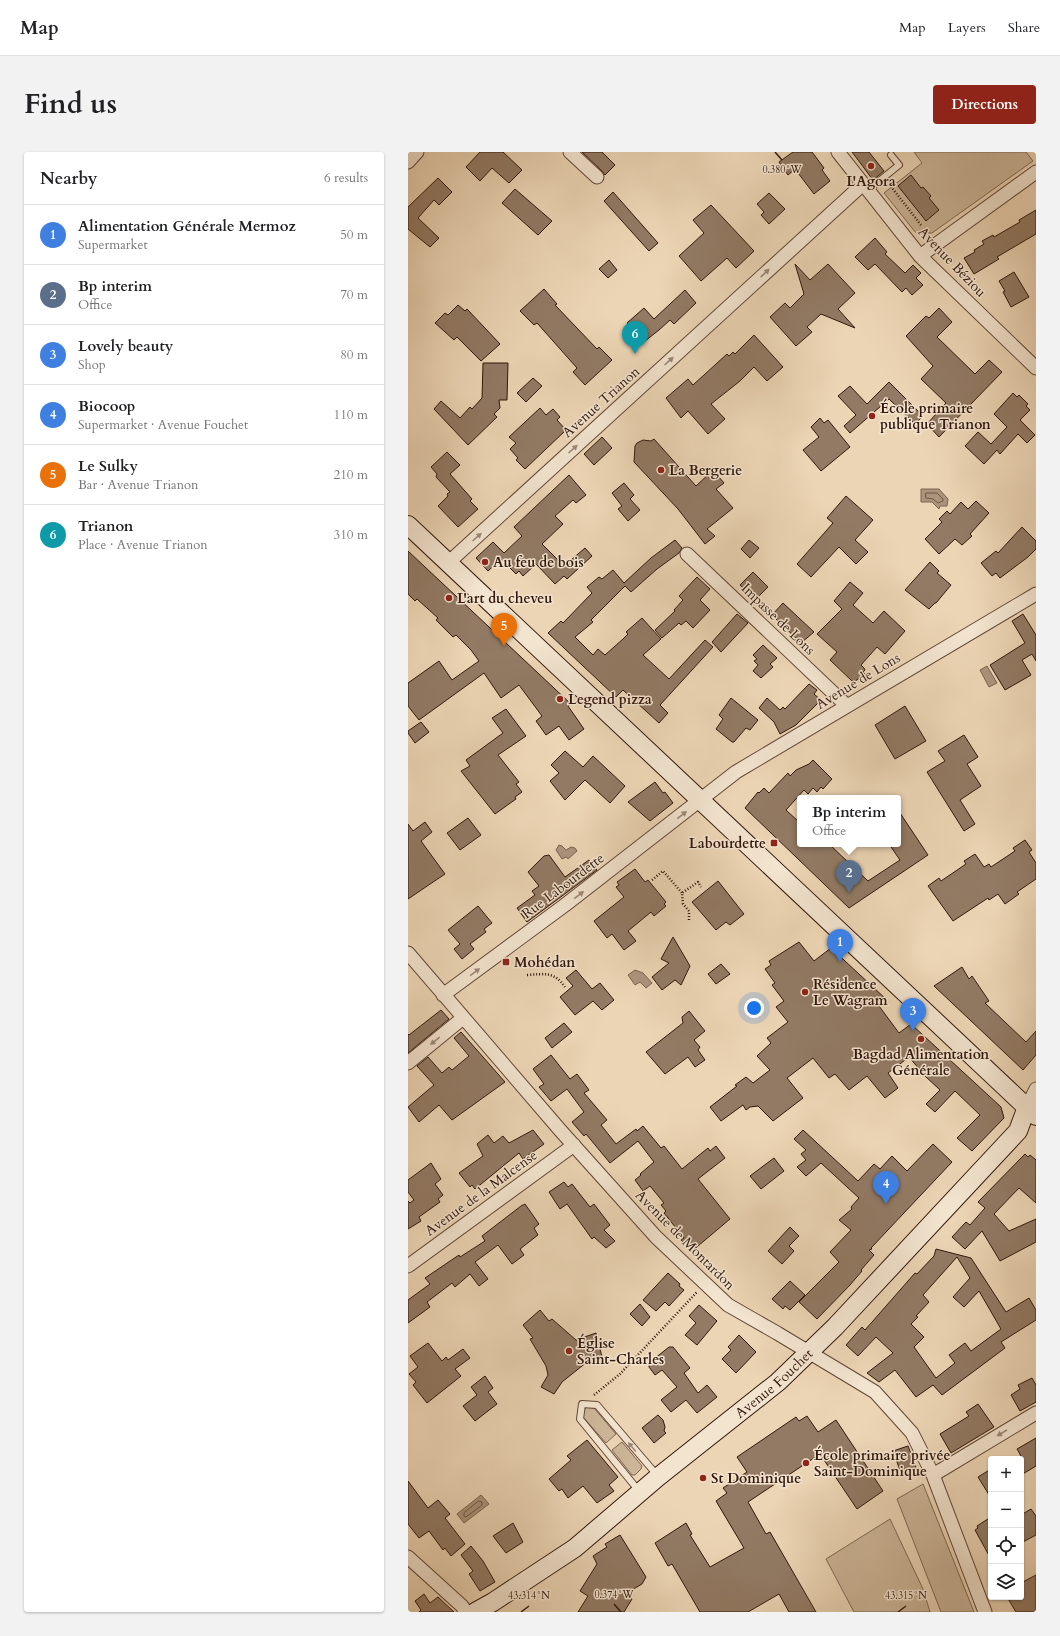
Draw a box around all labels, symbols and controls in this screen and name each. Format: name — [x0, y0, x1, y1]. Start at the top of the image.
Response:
text: Map — [20, 15, 59, 41]
text: Map — [899, 18, 926, 37]
text: Layers — [948, 18, 986, 37]
text: Share — [1008, 18, 1040, 37]
text: Find us — [24, 85, 117, 123]
button: Directions — [933, 85, 1036, 124]
marker: L'Agora — [866, 161, 876, 171]
text: 0.380°W — [762, 163, 803, 177]
text: Nearby — [40, 167, 97, 190]
text: 6 results — [324, 169, 368, 187]
place label: L'Agora — [846, 172, 896, 191]
text: Alimentation Générale Mermoz — [78, 216, 296, 236]
street label: Avenue Béziou — [914, 223, 990, 301]
text: 1 — [50, 226, 56, 244]
text: 50 m — [340, 226, 368, 244]
text: Supermarket — [78, 236, 148, 254]
one-way arrow — [760, 269, 770, 278]
text: Bp interim — [78, 276, 152, 296]
text: 2 — [50, 286, 56, 304]
text: 70 m — [340, 286, 368, 304]
text: Office — [78, 296, 112, 314]
pin: 6 — [622, 321, 648, 354]
text: Lovely beauty — [78, 336, 173, 356]
text: 3 — [50, 346, 56, 364]
text: 80 m — [340, 346, 368, 364]
text: Shop — [78, 356, 106, 374]
one-way arrow — [664, 356, 674, 366]
street label: Avenue Trianon — [558, 362, 644, 442]
text: Biocoop — [78, 396, 135, 416]
place label: École primaire publique Trianon — [880, 398, 991, 434]
text: 4 — [50, 406, 56, 424]
text: 110 m — [334, 406, 368, 424]
marker: École primaire publique Trianon — [867, 411, 877, 421]
text: Supermarket · Avenue Fouchet — [78, 416, 248, 434]
one-way arrow — [568, 444, 578, 454]
text: Le Sulky — [78, 456, 138, 476]
place label: La Bergerie — [669, 461, 742, 480]
marker: La Bergerie — [656, 465, 666, 475]
text: 5 — [50, 466, 56, 484]
text: 210 m — [334, 466, 368, 484]
text: Bar · Avenue Trianon — [78, 476, 198, 494]
text: Trianon — [78, 516, 133, 536]
text: 6 — [50, 526, 56, 544]
text: 310 m — [334, 526, 368, 544]
one-way arrow — [472, 532, 482, 541]
text: Place · Avenue Trianon — [78, 536, 208, 554]
place label: Au feu de bois — [493, 553, 584, 572]
marker: Au feu de bois — [480, 557, 490, 567]
street label: Impasse de Lons — [737, 579, 819, 659]
place label: L'art du cheveu — [457, 589, 552, 608]
marker: L'art du cheveu — [444, 593, 454, 603]
pin: 5 — [491, 613, 517, 646]
street label: Avenue de Lons — [812, 648, 904, 714]
place label: Legend pizza — [568, 690, 652, 709]
marker: Legend pizza — [555, 694, 565, 704]
popup — [797, 795, 901, 847]
text: Bp interim — [812, 802, 886, 822]
one-way arrow — [677, 811, 688, 820]
text: Office — [812, 822, 846, 840]
place label: Labourdette — [689, 834, 766, 853]
marker: Labourdette — [769, 838, 779, 848]
street label: Rue Labourdette — [518, 849, 608, 923]
pin: 2 — [836, 860, 862, 893]
one-way arrow — [574, 891, 584, 899]
pin: 1 — [827, 929, 853, 962]
place label: Mohédan — [514, 953, 575, 972]
marker: Mohédan — [501, 957, 511, 967]
one-way arrow — [469, 968, 480, 976]
place label: Résidence Le Wagram — [813, 975, 888, 1010]
marker: Résidence Le Wagram — [800, 987, 810, 997]
your location — [744, 998, 764, 1018]
pin: 3 — [900, 998, 926, 1031]
marker: Bagdad Alimentation Générale — [916, 1034, 926, 1044]
one-way arrow — [430, 1036, 441, 1045]
place label: Bagdad Alimentation Générale — [853, 1045, 989, 1080]
street label: Avenue de la Malcense — [421, 1146, 541, 1240]
pin: 4 — [873, 1171, 899, 1204]
street label: Avenue de Montardon — [631, 1186, 739, 1294]
place label: Église Saint-Charles — [577, 1333, 664, 1369]
street label: Avenue Fouchet — [731, 1344, 817, 1422]
marker: Église Saint-Charles — [564, 1346, 574, 1356]
one-way arrow — [996, 1430, 1008, 1437]
one-way arrow — [628, 1442, 637, 1452]
place label: École primaire privée Saint-Dominique — [814, 1445, 950, 1481]
map controls — [988, 1456, 1024, 1600]
button: + — [988, 1456, 1024, 1492]
marker: École primaire privée Saint-Dominique — [801, 1458, 811, 1468]
place label: St Dominique — [711, 1469, 801, 1488]
marker: St Dominique — [698, 1473, 708, 1483]
button: − — [988, 1492, 1024, 1528]
button: locate — [988, 1528, 1024, 1564]
button: layers — [988, 1564, 1024, 1600]
text: 0.374°W — [594, 1588, 635, 1602]
text: 43.314°N — [508, 1589, 550, 1603]
text: 43.315°N — [885, 1589, 927, 1603]

